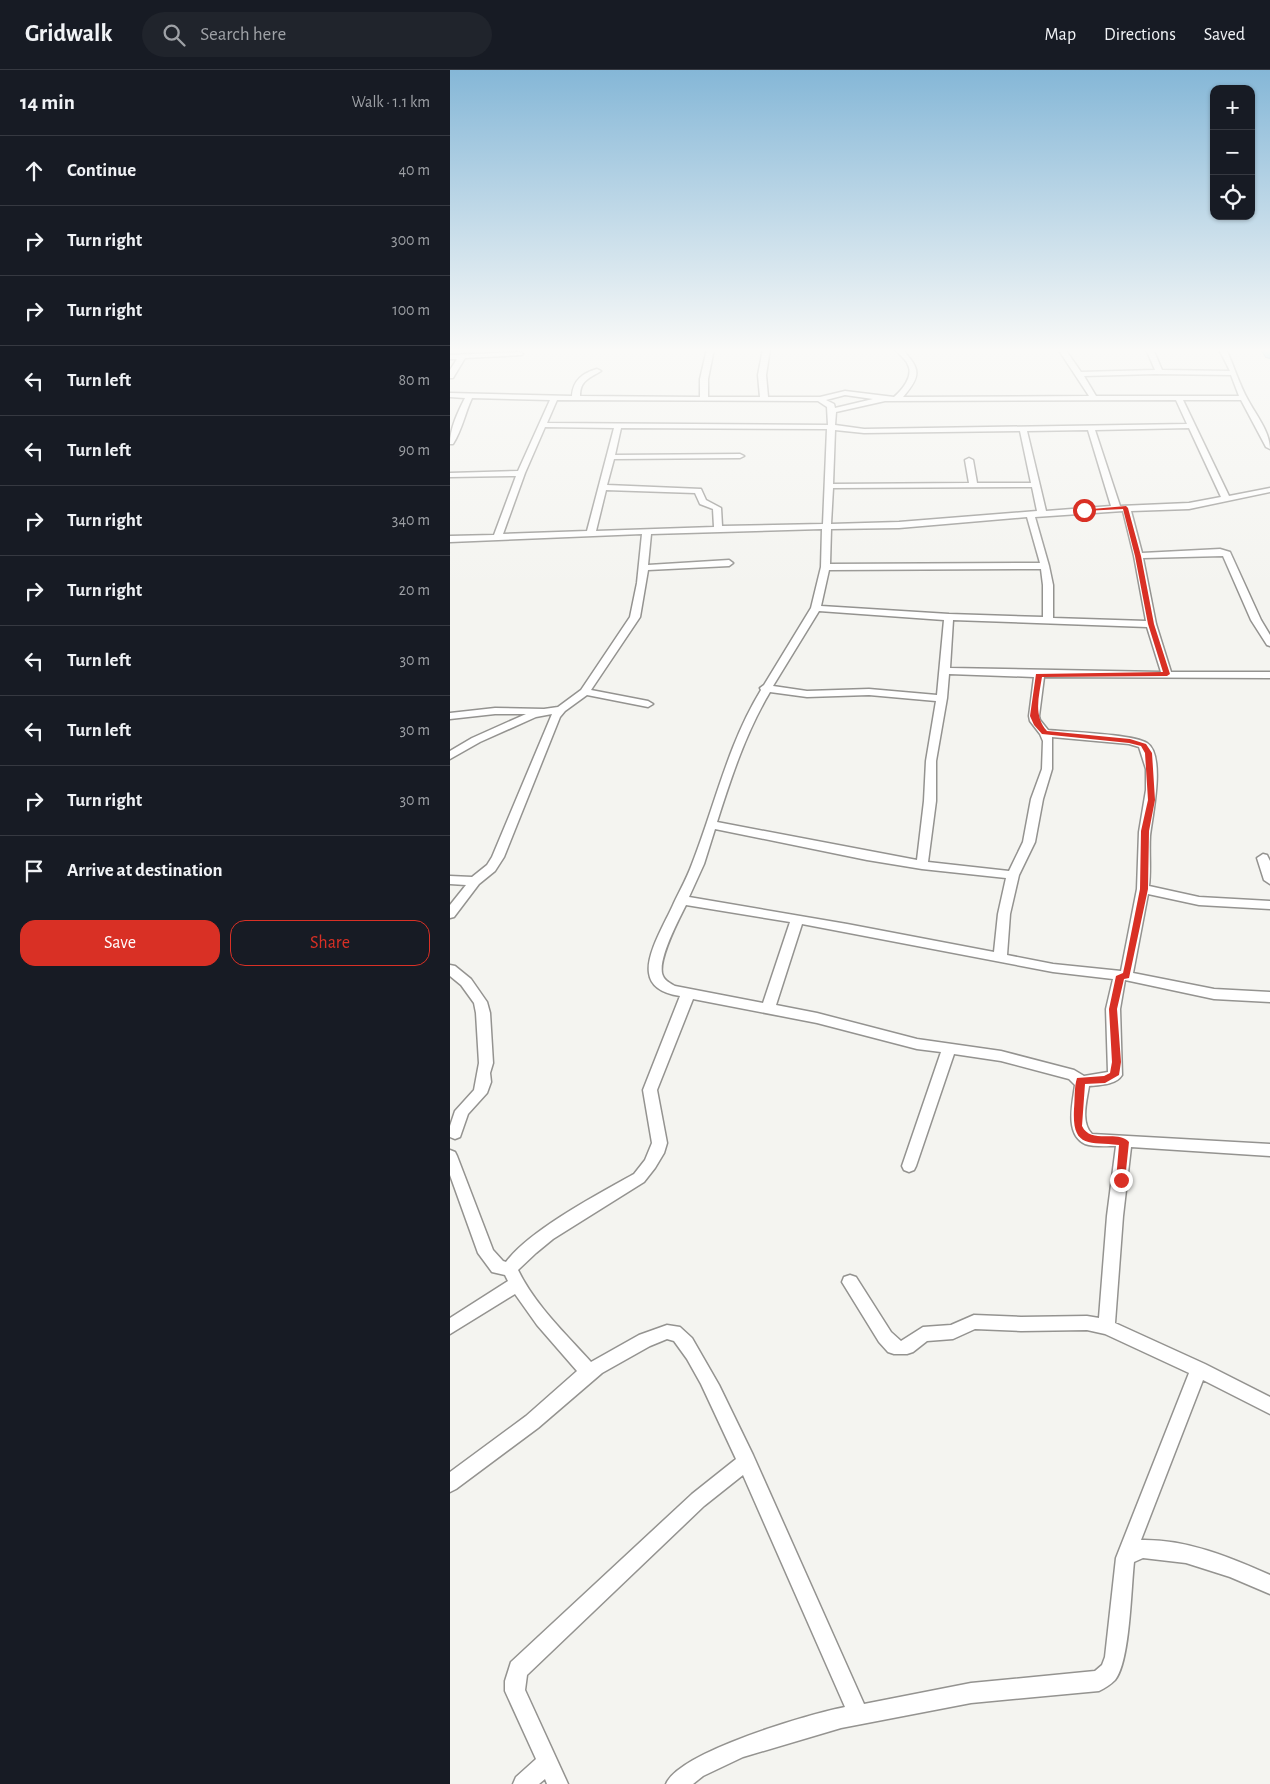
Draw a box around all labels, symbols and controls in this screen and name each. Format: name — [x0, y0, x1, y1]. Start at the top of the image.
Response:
search box — [142, 12, 492, 57]
icon: search — [160, 21, 188, 49]
text: Gridwalk — [25, 22, 112, 46]
text: Search here — [200, 25, 286, 44]
text: Map — [1045, 26, 1076, 44]
text: Directions — [1104, 26, 1176, 44]
text: Saved — [1204, 26, 1245, 44]
map controls — [1210, 85, 1255, 220]
button: + — [1210, 85, 1255, 130]
text: 14 min — [20, 92, 75, 113]
text: Walk · 1.1 km — [352, 94, 430, 110]
button: − — [1210, 130, 1255, 175]
icon: ahead — [20, 157, 48, 185]
text: Continue — [67, 161, 136, 180]
text: 40 m — [398, 162, 430, 178]
button: locate — [1210, 175, 1255, 220]
icon: right — [20, 227, 48, 255]
text: Turn right — [67, 231, 142, 250]
text: 300 m — [391, 232, 430, 248]
icon: right — [20, 297, 48, 325]
text: Turn right — [67, 301, 142, 320]
text: 100 m — [392, 302, 430, 318]
icon: left — [20, 367, 48, 395]
text: Turn left — [67, 371, 131, 390]
text: 80 m — [399, 372, 430, 388]
icon: left — [20, 437, 48, 465]
text: Turn left — [67, 441, 131, 460]
text: 90 m — [399, 442, 430, 458]
route start — [1073, 499, 1096, 522]
icon: right — [20, 507, 48, 535]
text: Turn right — [67, 511, 142, 530]
text: 340 m — [392, 512, 430, 528]
icon: right — [20, 577, 48, 605]
text: Turn right — [67, 581, 142, 600]
text: 20 m — [399, 582, 430, 598]
icon: left — [20, 647, 48, 675]
text: Turn left — [67, 651, 131, 670]
text: 30 m — [400, 652, 430, 668]
icon: left — [20, 717, 48, 745]
text: Turn left — [67, 721, 131, 740]
text: 30 m — [400, 722, 430, 738]
icon: right — [20, 787, 48, 815]
text: Turn right — [67, 791, 142, 810]
text: 30 m — [400, 792, 430, 808]
icon: arrive — [20, 857, 48, 885]
text: Arrive at destination — [67, 861, 223, 880]
button: Save — [20, 920, 220, 966]
button: Share — [230, 920, 430, 966]
route end — [1110, 1169, 1133, 1192]

